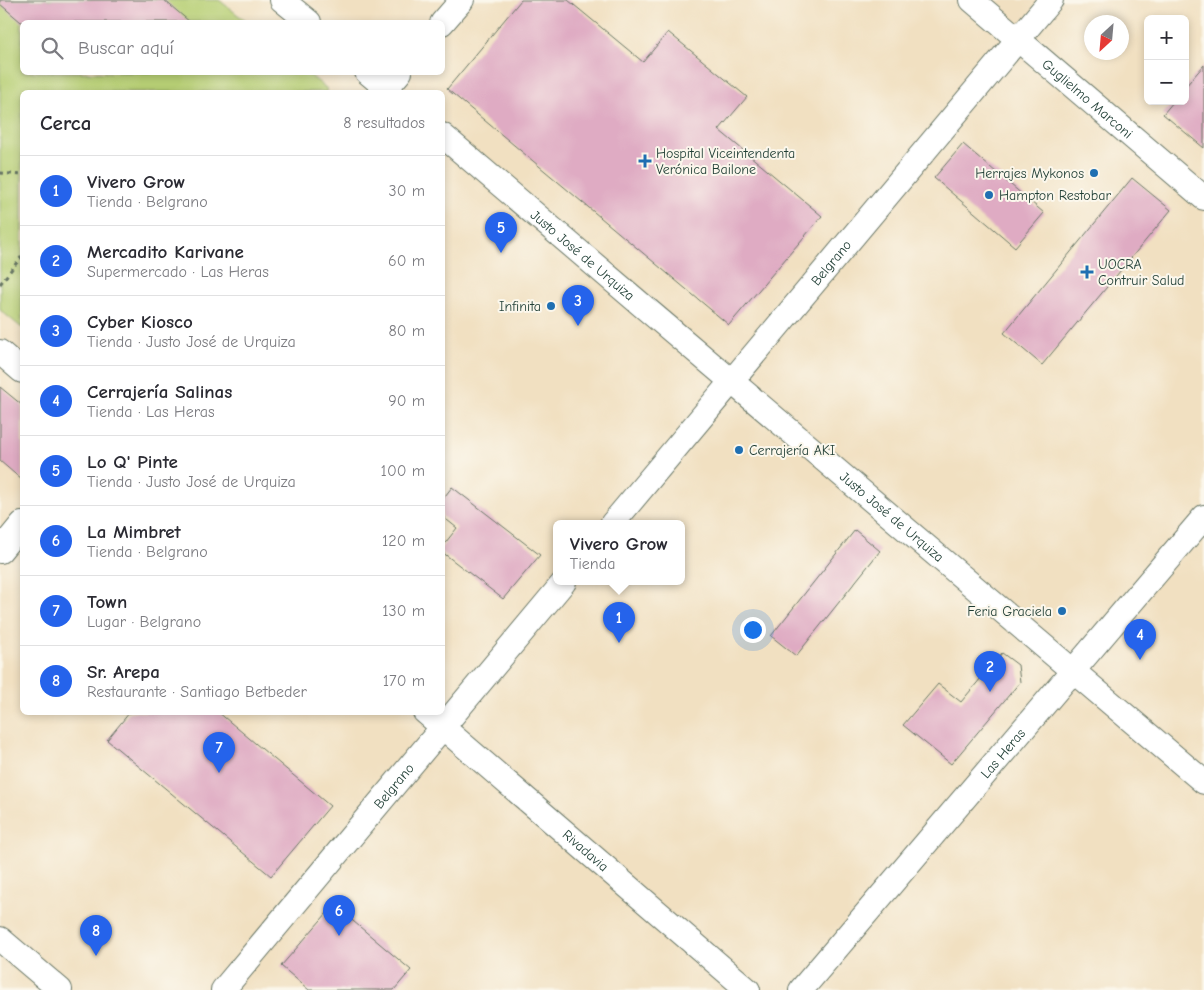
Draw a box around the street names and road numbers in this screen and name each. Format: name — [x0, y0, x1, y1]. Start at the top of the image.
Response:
street label: Guglielmo Marconi — [1039, 55, 1136, 142]
street label: Justo José de Urquiza — [527, 206, 638, 304]
street label: Belgrano — [807, 236, 855, 289]
street label: Justo José de Urquiza — [837, 468, 948, 565]
street label: Las Heras — [977, 725, 1029, 782]
street label: Belgrano — [370, 760, 417, 812]
street label: Rivadavia — [559, 826, 612, 875]

